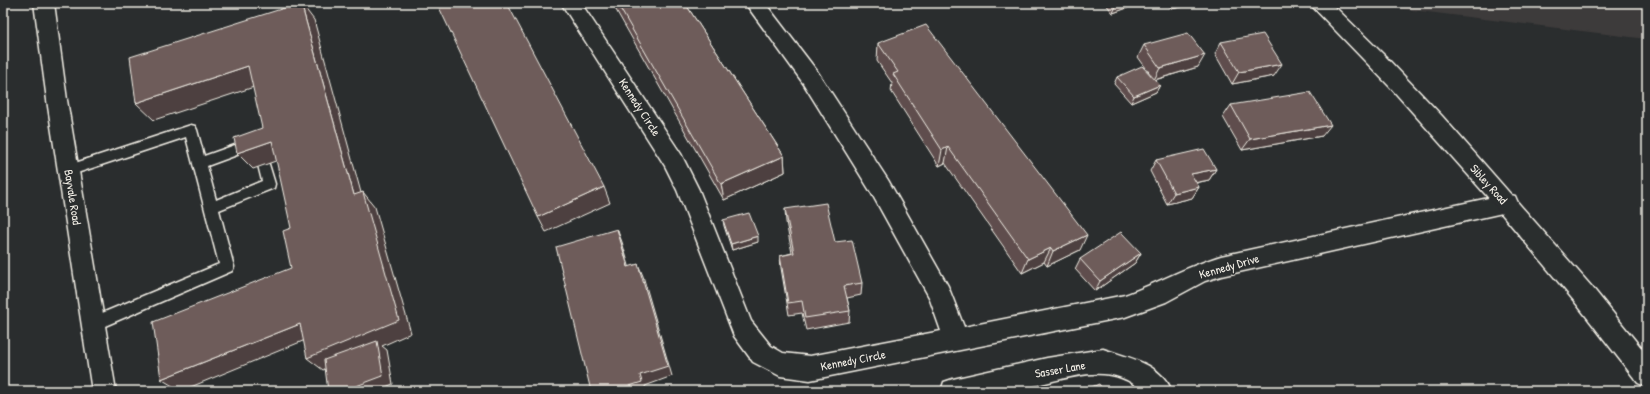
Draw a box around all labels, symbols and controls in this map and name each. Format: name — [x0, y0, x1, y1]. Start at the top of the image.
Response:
street label: Kennedy Circle — [615, 75, 665, 139]
street label: Sibley Road — [1466, 160, 1512, 208]
street label: Bayvale Road — [60, 168, 86, 226]
street label: Kennedy Drive — [1197, 249, 1261, 283]
street label: Kennedy Circle — [819, 345, 887, 375]
street label: Sasser Lane — [1033, 356, 1087, 382]

